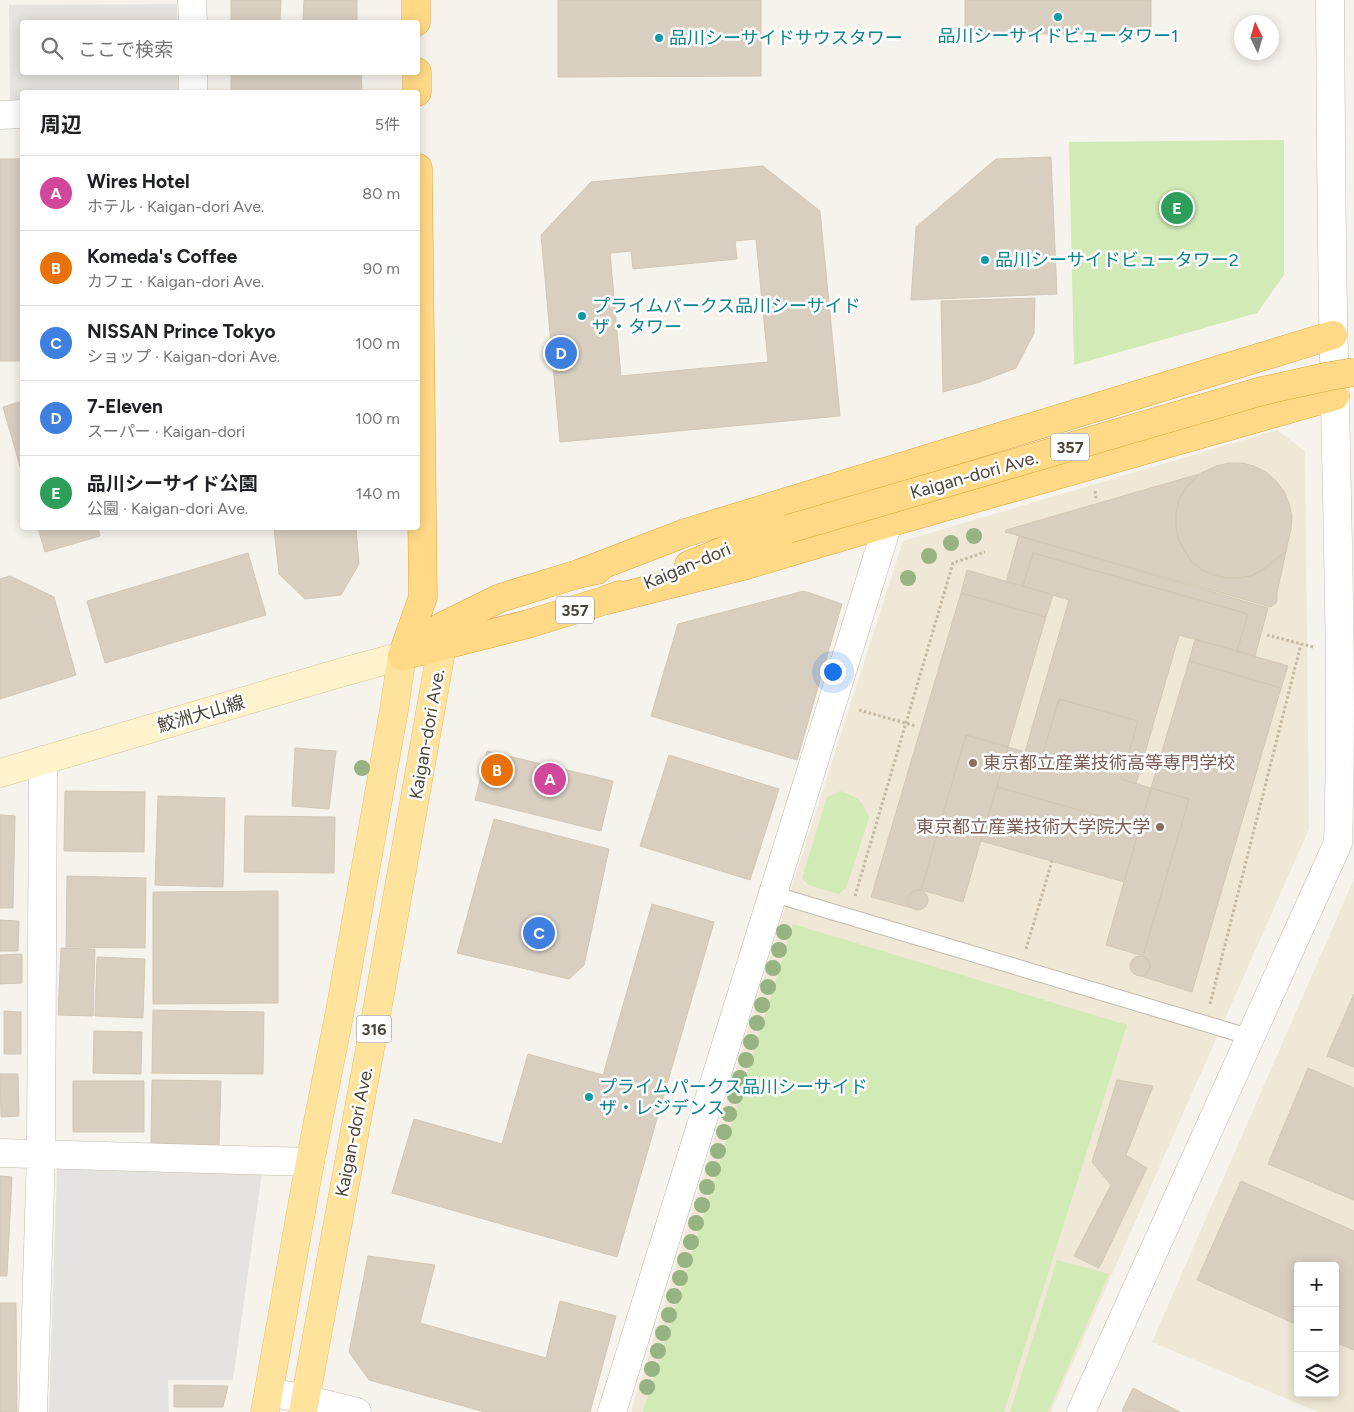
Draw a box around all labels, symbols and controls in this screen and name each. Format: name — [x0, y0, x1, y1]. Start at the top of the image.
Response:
marker: 品川シーサイドビュータワー1 — [1052, 11, 1064, 23]
north arrow — [1234, 15, 1279, 60]
search box — [20, 20, 420, 75]
place label: 品川シーサイドビュータワー1 — [937, 25, 1179, 47]
place label: 品川シーサイドサウスタワー — [669, 27, 903, 49]
marker: 品川シーサイドサウスタワー — [653, 32, 665, 44]
icon: search — [38, 34, 66, 62]
text: ここで検索 — [78, 38, 173, 61]
text: 周辺 — [40, 112, 82, 137]
text: 5件 — [375, 115, 400, 134]
text: Wires Hotel — [87, 170, 190, 193]
text: A — [50, 184, 62, 203]
text: 80 m — [362, 184, 400, 203]
pin: E — [1161, 189, 1193, 227]
text: ホテル · Kaigan-dori Ave. — [87, 197, 264, 216]
text: Komeda's Coffee — [87, 245, 237, 268]
place label: 品川シーサイドビュータワー2 — [995, 249, 1239, 271]
marker: 品川シーサイドビュータワー2 — [979, 254, 991, 266]
text: B — [51, 259, 61, 278]
text: 90 m — [363, 259, 400, 278]
text: カフェ · Kaigan-dori Ave. — [87, 272, 264, 291]
place label: プライムパークス品川シーサイド ザ・タワー — [592, 295, 861, 338]
marker: プライムパークス品川シーサイド ザ・タワー — [576, 310, 588, 322]
text: NISSAN Prince Tokyo — [87, 320, 276, 343]
text: C — [50, 334, 62, 353]
text: 100 m — [355, 334, 400, 353]
pin: D — [545, 334, 577, 372]
text: ショップ · Kaigan-dori Ave. — [87, 347, 280, 366]
text: 7-Eleven — [87, 395, 163, 418]
text: D — [50, 409, 62, 428]
text: 100 m — [355, 409, 400, 428]
text: スーパー · Kaigan-dori — [87, 422, 245, 441]
road number: 357 — [1051, 434, 1089, 461]
street label: Kaigan-dori Ave. — [908, 446, 1040, 504]
text: 品川シーサイド公園 — [87, 472, 258, 495]
text: E — [51, 484, 61, 503]
text: 140 m — [356, 484, 400, 503]
text: 公園 · Kaigan-dori Ave. — [87, 499, 248, 518]
street label: Kaigan-dori — [640, 538, 734, 594]
road number: 357 — [556, 596, 594, 624]
your location — [820, 659, 846, 685]
street label: Kaigan-dori Ave. — [405, 667, 449, 801]
street label: 鮫洲大山線 — [155, 691, 247, 737]
pin: B — [481, 751, 513, 789]
place label: 東京都立産業技術高等専門学校 — [983, 752, 1235, 774]
marker: 東京都立産業技術高等専門学校 — [967, 757, 979, 769]
pin: A — [534, 760, 566, 798]
place label: 東京都立産業技術大学院大学 — [916, 816, 1150, 838]
marker: 東京都立産業技術大学院大学 — [1154, 821, 1166, 833]
pin: C — [523, 914, 555, 952]
road number: 316 — [356, 1016, 392, 1042]
street label: Kaigan-dori Ave. — [331, 1065, 377, 1199]
place label: プライムパークス品川シーサイド ザ・レジデンス — [599, 1076, 868, 1119]
marker: プライムパークス品川シーサイド ザ・レジデンス — [583, 1091, 595, 1103]
map controls — [1294, 1262, 1339, 1397]
button: + — [1294, 1262, 1339, 1307]
button: − — [1294, 1307, 1339, 1352]
button: layers — [1294, 1352, 1339, 1397]

